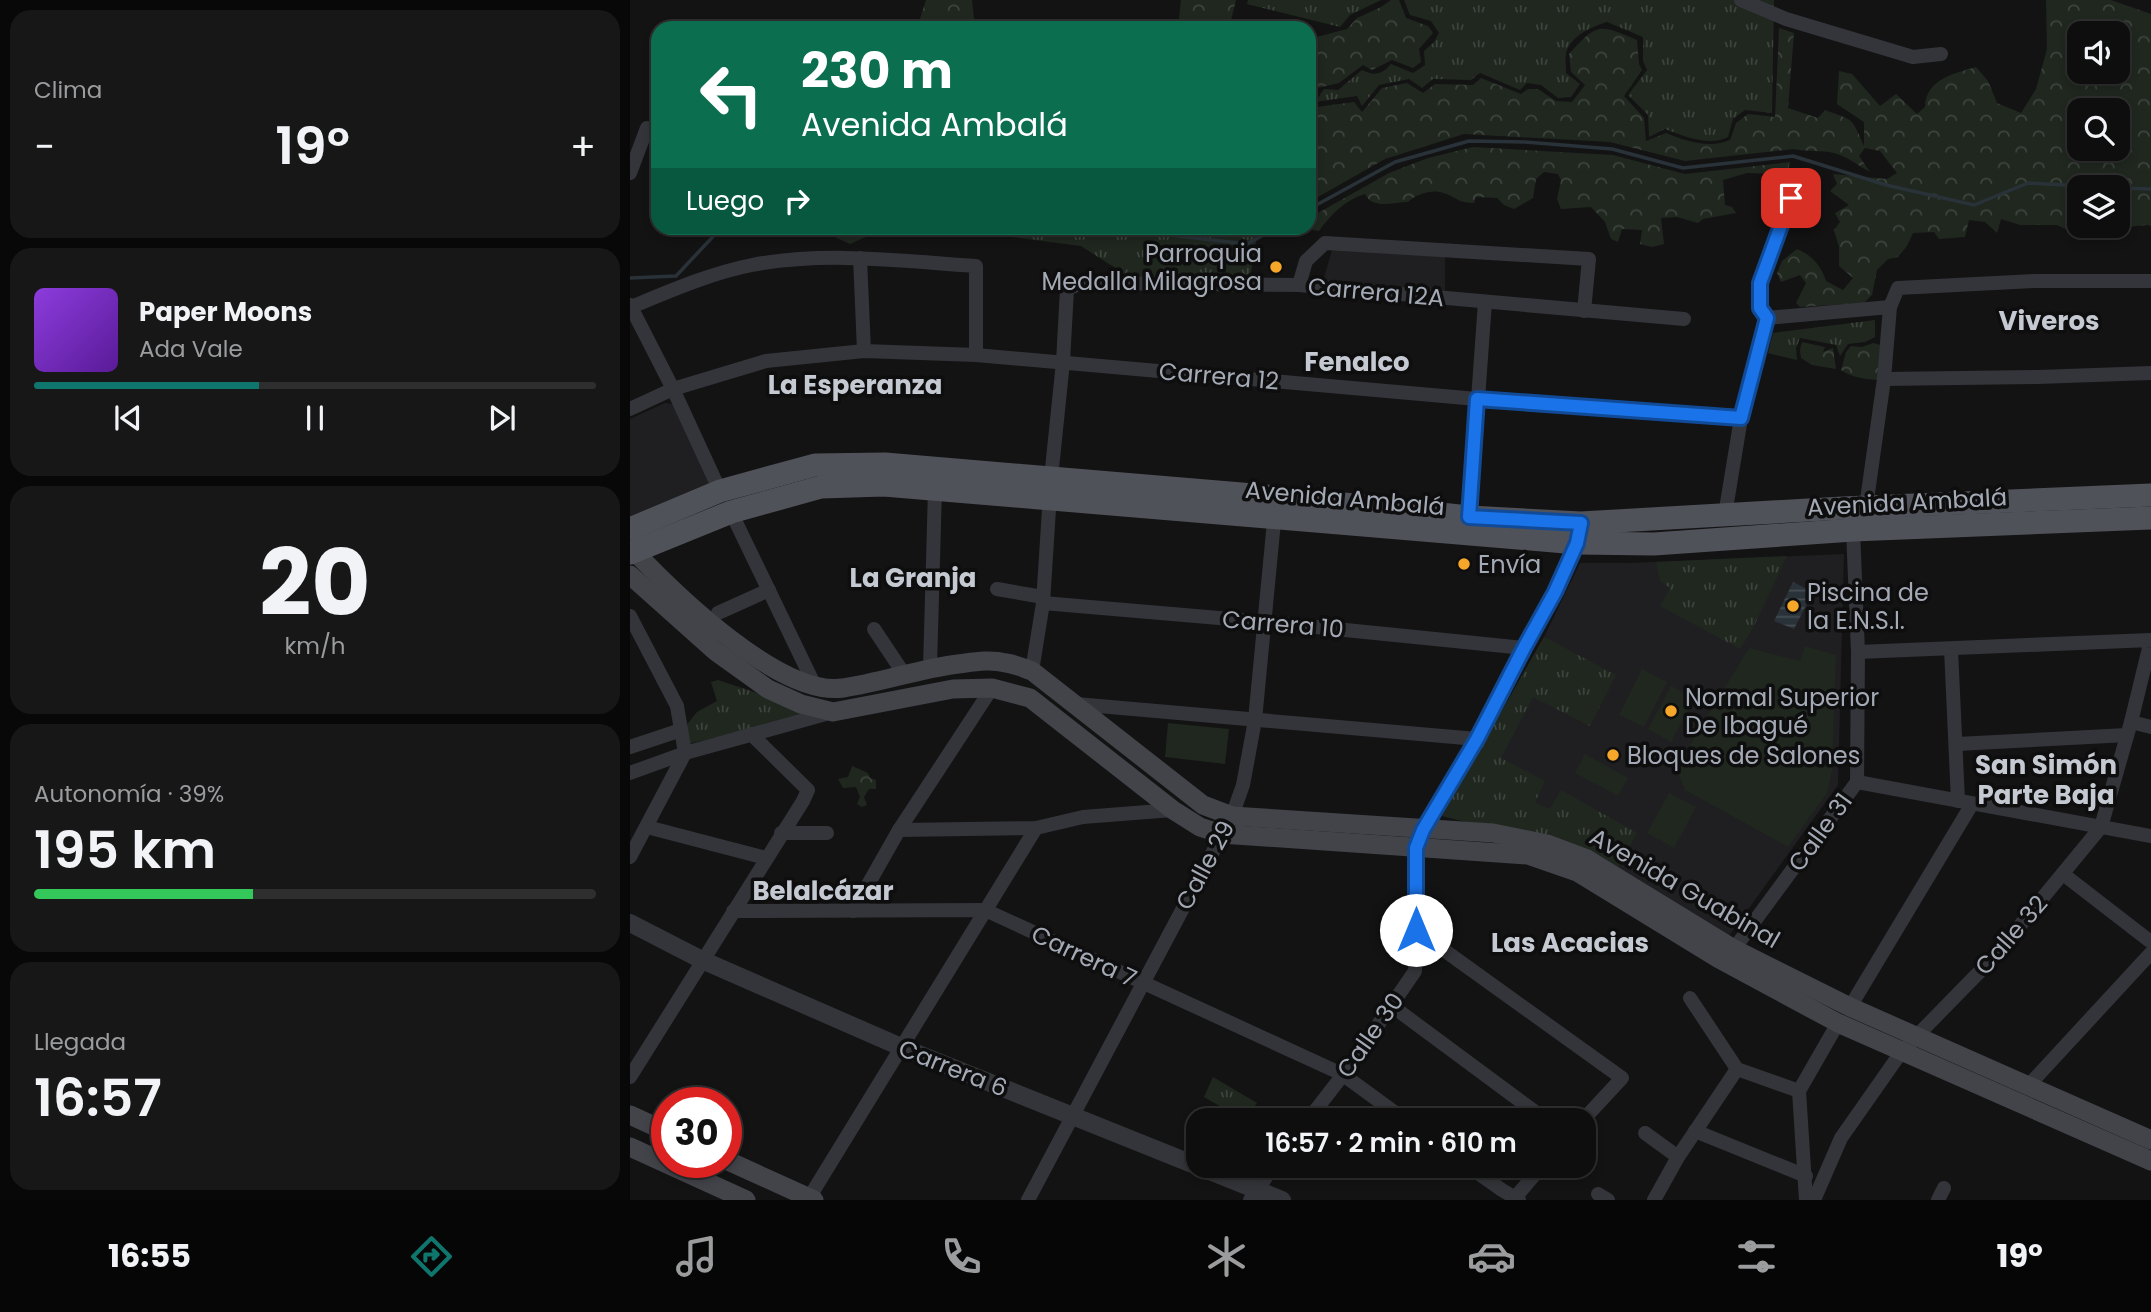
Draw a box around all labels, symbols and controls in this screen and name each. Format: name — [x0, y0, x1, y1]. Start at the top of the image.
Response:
map controls — [2067, 21, 2130, 238]
button: sound — [2067, 21, 2130, 84]
text: 230 m — [801, 37, 953, 105]
icon: left — [686, 49, 777, 140]
text: Clima — [34, 74, 102, 106]
button: search — [2067, 98, 2130, 161]
text: Avenida Ambalá — [801, 102, 1068, 147]
text: 19° — [275, 109, 350, 182]
text: − — [34, 120, 55, 173]
text: + — [570, 120, 596, 173]
pin — [1761, 168, 1821, 228]
button: layers — [2067, 175, 2130, 238]
icon: arrive — [1772, 179, 1810, 217]
icon: right — [778, 182, 816, 220]
text: Luego — [686, 183, 764, 219]
place label: Parroquia Medalla Milagrosa — [1042, 237, 1262, 298]
marker: Parroquia Medalla Milagrosa — [1268, 259, 1284, 275]
street label: Carrera 12A — [1306, 270, 1446, 314]
text: Paper Moons — [139, 294, 312, 330]
district label: Viveros — [1998, 303, 2100, 339]
text: Ada Vale — [139, 333, 243, 365]
district label: Fenalco — [1304, 344, 1410, 380]
street label: Carrera 12 — [1157, 354, 1281, 398]
district label: La Esperanza — [768, 367, 942, 403]
icon: previous — [109, 399, 147, 437]
icon: pause — [296, 399, 334, 437]
icon: next — [483, 399, 521, 437]
street label: Avenida Ambalá — [1244, 473, 1446, 523]
street label: Avenida Ambalá — [1806, 480, 2008, 524]
text: 20 — [259, 519, 371, 647]
place label: Envía — [1478, 548, 1541, 581]
marker: Envía — [1456, 556, 1472, 572]
district label: La Granja — [850, 560, 976, 596]
place label: Piscina de la E.N.S.I. — [1807, 576, 1929, 637]
marker: Piscina de la E.N.S.I. — [1785, 598, 1801, 614]
street label: Carrera 10 — [1221, 602, 1345, 646]
text: km/h — [284, 630, 346, 662]
place label: Normal Superior De Ibagué — [1685, 681, 1879, 742]
marker: Normal Superior De Ibagué — [1663, 703, 1679, 719]
place label: Bloques de Salones — [1627, 739, 1860, 772]
marker: Bloques de Salones — [1605, 747, 1621, 763]
district label: San Simón Parte Baja — [1975, 747, 2117, 813]
text: Autonomía · 39% — [34, 778, 224, 810]
street label: Calle 31 — [1780, 786, 1860, 878]
text: 195 km — [34, 813, 216, 886]
street label: Calle 29 — [1168, 815, 1242, 915]
street label: Avenida Guabinal — [1584, 820, 1786, 956]
district label: Belalcázar — [752, 873, 894, 909]
street label: Calle 32 — [1967, 888, 2055, 982]
position arrow — [1379, 893, 1453, 967]
street label: Carrera 7 — [1026, 917, 1142, 995]
district label: Las Acacias — [1491, 925, 1649, 961]
street label: Calle 30 — [1329, 986, 1411, 1084]
text: Llegada — [34, 1026, 126, 1058]
street label: Carrera 6 — [894, 1031, 1012, 1105]
text: 16:57 — [34, 1061, 162, 1134]
speed limit sign: 30 — [651, 1087, 742, 1178]
text: 16:57 · 2 min · 610 m — [1265, 1125, 1517, 1161]
icon: directions — [407, 1232, 456, 1281]
icon: music — [672, 1232, 721, 1281]
icon: phone — [937, 1232, 986, 1281]
icon: climate — [1202, 1232, 1251, 1281]
icon: car — [1467, 1232, 1516, 1281]
icon: filters — [1732, 1232, 1781, 1281]
text: 16:55 — [108, 1233, 191, 1278]
text: 19° — [1996, 1233, 2043, 1278]

